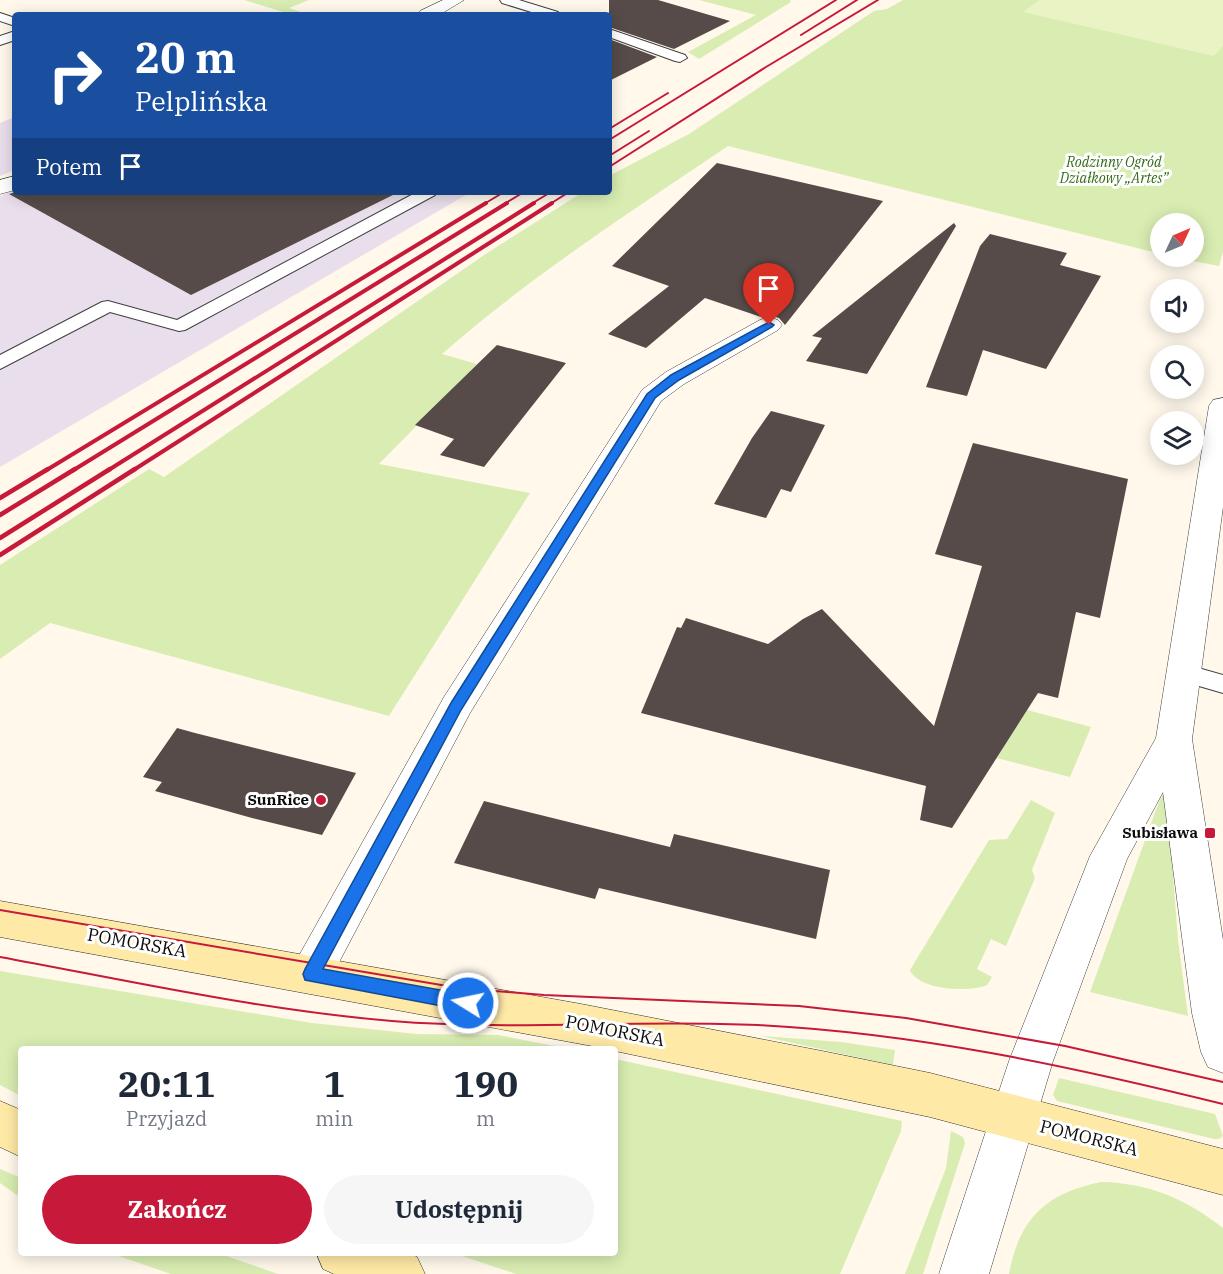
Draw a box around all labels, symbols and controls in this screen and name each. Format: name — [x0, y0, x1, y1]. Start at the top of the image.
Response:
text: 20 m — [135, 30, 236, 85]
icon: right — [36, 36, 114, 114]
text: Pelplińska — [135, 83, 268, 118]
icon: arrive — [114, 150, 147, 183]
text: Potem — [36, 152, 102, 181]
park label: Rodzinny Ogród Działkowy „Artes” — [1059, 153, 1169, 187]
north arrow — [1150, 213, 1204, 267]
map controls — [1150, 213, 1204, 465]
pin — [743, 263, 794, 325]
icon: arrive — [752, 272, 785, 305]
button: sound — [1150, 279, 1204, 333]
button: search — [1150, 345, 1204, 399]
button: layers — [1150, 411, 1204, 465]
place label: SunRice — [247, 790, 309, 809]
marker: SunRice — [314, 793, 328, 807]
place label: Subisława — [1122, 823, 1198, 842]
marker: Subisława — [1203, 826, 1217, 840]
street label: POMORSKA — [86, 922, 189, 963]
position arrow — [436, 971, 500, 1035]
street label: POMORSKA — [564, 1010, 667, 1052]
text: 20:11 — [118, 1060, 215, 1107]
text: 1 — [323, 1060, 345, 1107]
text: 190 — [453, 1060, 518, 1107]
text: Przyjazd — [126, 1105, 207, 1132]
text: min — [315, 1105, 353, 1132]
text: m — [476, 1105, 495, 1132]
street label: POMORSKA — [1038, 1114, 1141, 1161]
button: Zakończ — [42, 1175, 312, 1244]
button: Udostępnij — [324, 1175, 594, 1244]

